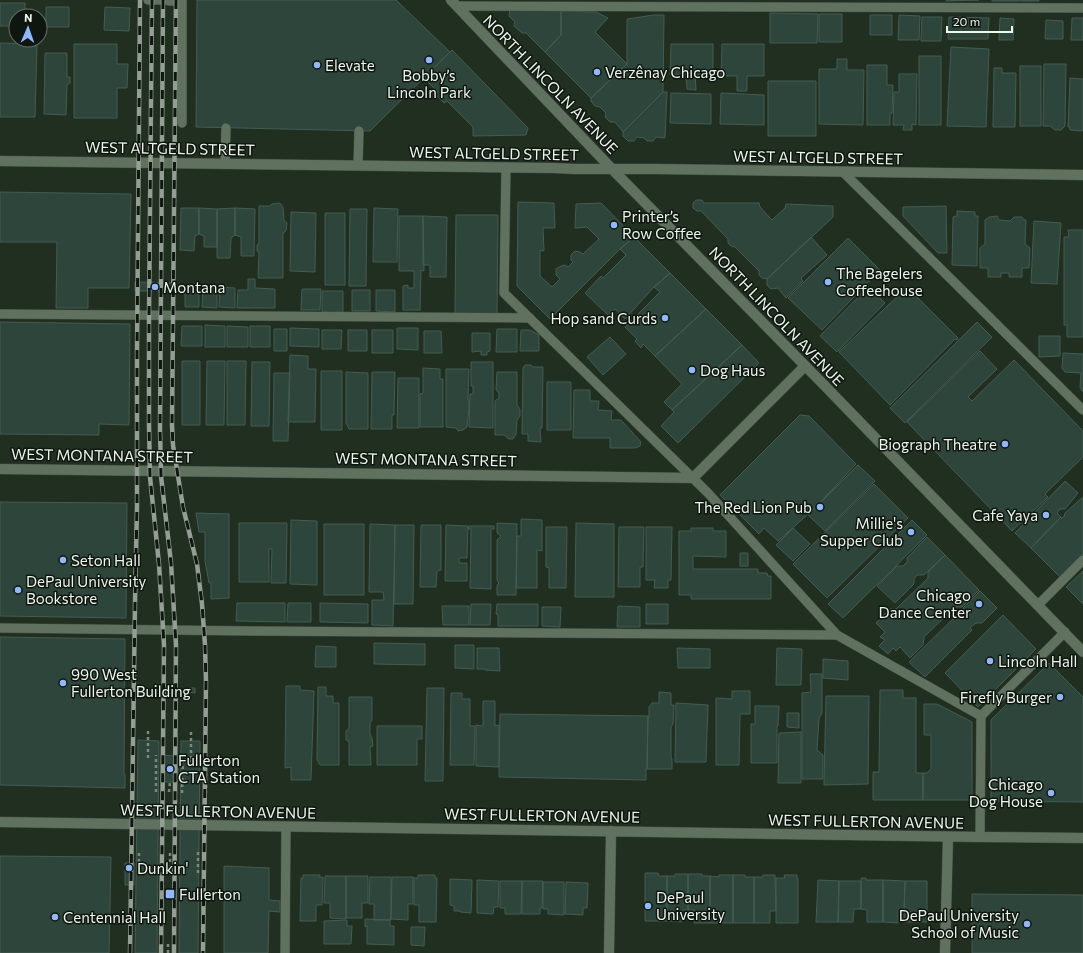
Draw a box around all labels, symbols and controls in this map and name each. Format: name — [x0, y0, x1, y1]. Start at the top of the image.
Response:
north arrow — [8, 8, 48, 48]
scale bar — [947, 8, 1012, 34]
text: N — [24, 11, 33, 24]
street label: NORTH LINCOLN AVENUE — [480, 11, 622, 157]
text: 20 m — [953, 14, 980, 28]
marker: Bobby’s Lincoln Park — [424, 55, 434, 65]
place label: Elevate — [325, 56, 375, 74]
marker: Elevate — [312, 60, 322, 70]
place label: Verzênay Chicago — [605, 63, 725, 81]
place label: Bobby’s Lincoln Park — [387, 66, 471, 101]
marker: Verzênay Chicago — [592, 67, 602, 77]
street label: WEST ALTGELD STREET — [85, 138, 256, 158]
street label: WEST ALTGELD STREET — [409, 143, 580, 163]
street label: WEST ALTGELD STREET — [733, 147, 904, 167]
place label: Printer’s Row Coffee — [622, 207, 701, 242]
marker: Printer’s Row Coffee — [609, 220, 619, 230]
street label: NORTH LINCOLN AVENUE — [706, 243, 848, 389]
place label: The Bagelers Coffeehouse — [836, 264, 923, 299]
marker: The Bagelers Coffeehouse — [823, 277, 833, 287]
place label: Montana — [163, 278, 225, 296]
marker: Montana — [150, 282, 160, 292]
place label: Hop sand Curds — [550, 309, 657, 327]
marker: Hop sand Curds — [660, 313, 670, 323]
place label: Dog Haus — [700, 361, 765, 379]
marker: Dog Haus — [687, 365, 697, 375]
place label: Biograph Theatre — [879, 435, 997, 453]
marker: Biograph Theatre — [1000, 439, 1010, 449]
street label: WEST MONTANA STREET — [11, 444, 193, 466]
street label: WEST MONTANA STREET — [335, 448, 517, 470]
place label: The Red Lion Pub — [694, 498, 812, 516]
marker: The Red Lion Pub — [815, 502, 825, 512]
place label: Cafe Yaya — [972, 506, 1038, 524]
marker: Cafe Yaya — [1041, 510, 1051, 520]
place label: Millie's Supper Club — [820, 514, 903, 549]
marker: Millie's Supper Club — [906, 527, 916, 537]
place label: Seton Hall — [71, 551, 141, 569]
marker: Seton Hall — [58, 555, 68, 565]
place label: DePaul University Bookstore — [26, 572, 147, 607]
marker: DePaul University Bookstore — [13, 585, 23, 595]
place label: Chicago Dance Center — [879, 586, 971, 621]
marker: Chicago Dance Center — [974, 599, 984, 609]
place label: Lincoln Hall — [998, 652, 1077, 670]
marker: Lincoln Hall — [985, 656, 995, 666]
place label: 990 West Fullerton Building — [71, 665, 191, 700]
marker: 990 West Fullerton Building — [58, 678, 68, 688]
place label: Firefly Burger — [960, 688, 1052, 706]
marker: Firefly Burger — [1055, 692, 1065, 702]
place label: Fullerton CTA Station — [178, 751, 260, 786]
marker: Fullerton CTA Station — [165, 764, 175, 774]
place label: Chicago Dog House — [969, 775, 1043, 810]
marker: Chicago Dog House — [1046, 788, 1056, 798]
street label: WEST FULLERTON AVENUE — [120, 800, 316, 822]
street label: WEST FULLERTON AVENUE — [444, 804, 640, 826]
street label: WEST FULLERTON AVENUE — [768, 810, 964, 832]
place label: Dunkin' — [137, 859, 189, 877]
marker: Dunkin' — [124, 863, 134, 873]
place label: Fullerton — [179, 885, 241, 903]
marker: Fullerton — [164, 888, 176, 900]
place label: DePaul University — [656, 888, 725, 923]
marker: DePaul University — [643, 901, 653, 911]
place label: DePaul University School of Music — [899, 906, 1019, 941]
place label: Centennial Hall — [63, 908, 166, 926]
marker: Centennial Hall — [50, 912, 60, 922]
marker: DePaul University School of Music — [1022, 919, 1032, 929]

